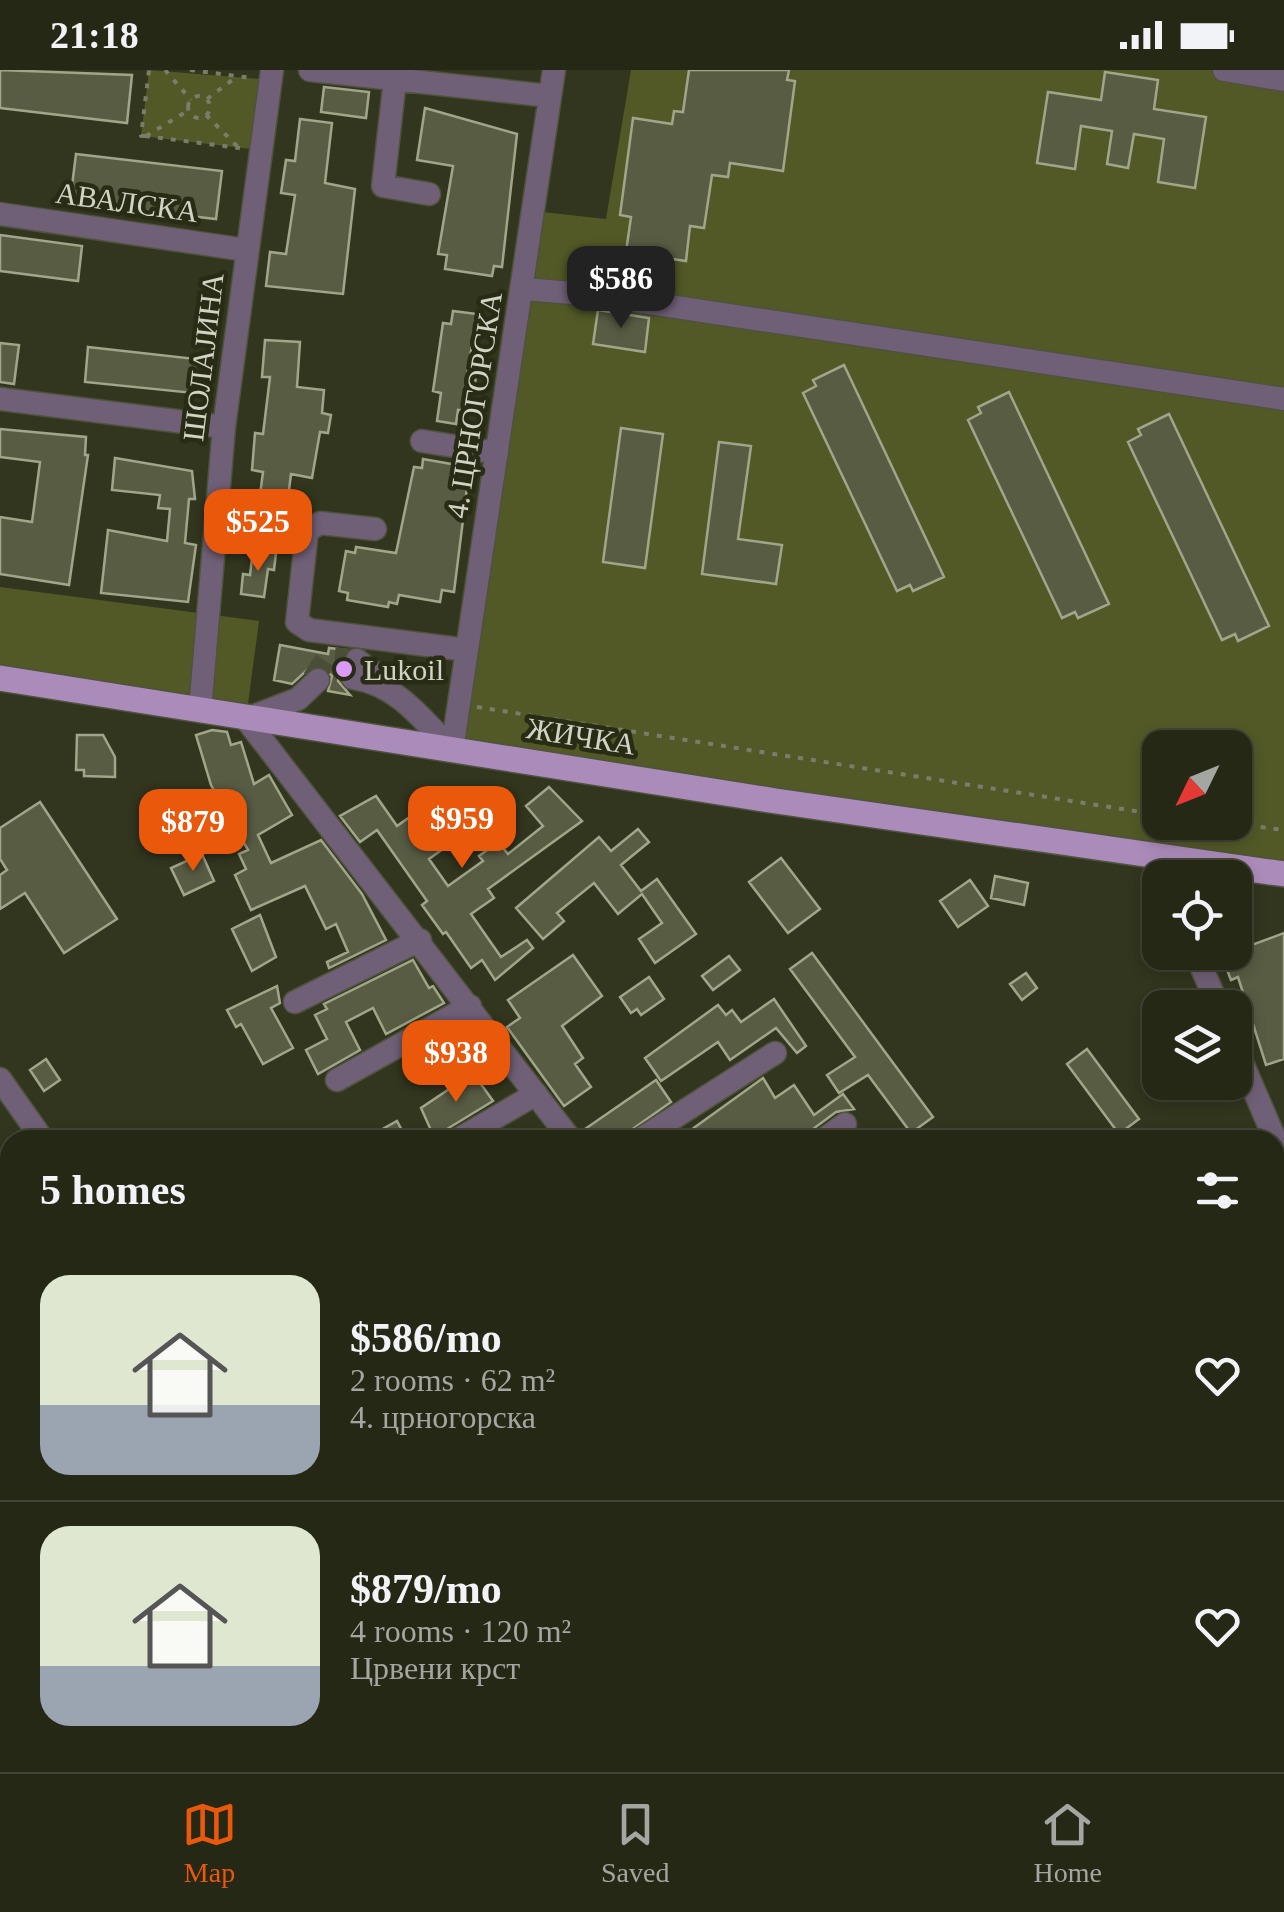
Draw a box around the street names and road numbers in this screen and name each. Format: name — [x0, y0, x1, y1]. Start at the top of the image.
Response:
street label: АВАЛСКА — [54, 176, 201, 228]
street label: ШОЛАЈИНА — [176, 271, 230, 443]
street label: 4. ЦРНОГОРСКА — [440, 289, 508, 521]
street label: ЖИЧКА — [524, 711, 638, 761]

